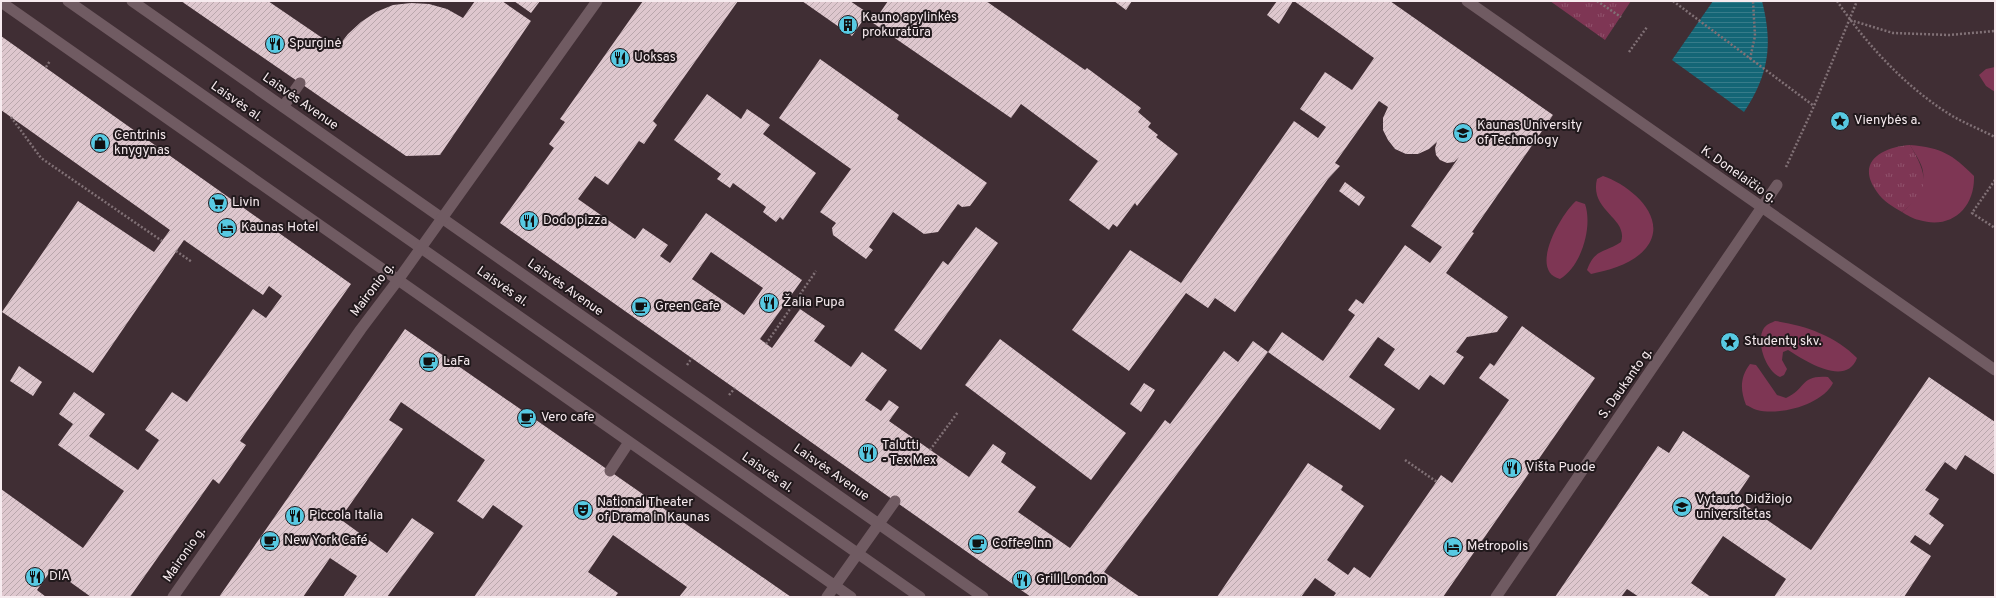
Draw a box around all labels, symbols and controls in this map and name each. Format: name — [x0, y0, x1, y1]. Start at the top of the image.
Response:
place label: Kauno apylinkės prokuratūra — [862, 10, 957, 41]
building icon: Kauno apylinkės prokuratūra — [837, 14, 859, 36]
restaurant icon: Spurginė — [264, 33, 286, 55]
place label: Spurginė — [289, 36, 341, 52]
restaurant icon: Uoksas — [609, 47, 631, 69]
place label: Uoksas — [634, 50, 676, 66]
street label: Laisvės Avenue — [259, 70, 341, 134]
street label: Laisvės al. — [207, 78, 265, 126]
place icon: Vienybės a. — [1829, 110, 1851, 132]
place label: Vienybės a. — [1854, 113, 1921, 129]
place label: Kaunas University of Technology — [1477, 118, 1582, 149]
school or university icon: Kaunas University of Technology — [1452, 122, 1474, 144]
place label: Centrinis knygynas — [114, 128, 170, 159]
shop icon: Centrinis knygynas — [89, 132, 111, 154]
street label: K. Donelaičio g. — [1697, 143, 1779, 207]
supermarket icon: Livin — [207, 192, 229, 214]
place label: Livin — [232, 195, 260, 211]
restaurant icon: Dodo pizza — [518, 210, 540, 232]
place label: Dodo pizza — [543, 213, 607, 229]
hotel icon: Kaunas Hotel — [216, 217, 238, 239]
place label: Kaunas Hotel — [241, 220, 318, 236]
street label: Laisvės Avenue — [524, 256, 606, 320]
street label: Maironio g. — [348, 260, 398, 320]
street label: Laisvės al. — [473, 263, 531, 311]
restaurant icon: Žalia Pupa — [758, 292, 780, 314]
place label: Žalia Pupa — [783, 293, 845, 311]
cafe icon: Green Cafe — [630, 296, 652, 318]
place label: Green Cafe — [655, 299, 720, 315]
place icon: Studentų skv. — [1719, 331, 1741, 353]
place label: Studentų skv. — [1744, 334, 1822, 350]
street label: S. Daukanto g. — [1596, 346, 1656, 422]
cafe icon: LaFa — [418, 351, 440, 373]
place label: LaFa — [443, 354, 470, 370]
cafe icon: Vero cafe — [516, 407, 538, 429]
place label: Vero cafe — [541, 410, 595, 426]
place label: Talutti - Tex Mex — [882, 438, 937, 469]
street label: Laisvės Avenue — [790, 441, 872, 505]
restaurant icon: Talutti - Tex Mex — [857, 442, 879, 464]
street label: Laisvės al. — [738, 449, 796, 497]
restaurant icon: Višta Puode — [1501, 457, 1523, 479]
place label: Višta Puode — [1526, 460, 1595, 476]
place label: Vytauto Didžiojo universitetas — [1696, 492, 1792, 523]
place label: National Theater of Drama in Kaunas — [597, 495, 710, 526]
school or university icon: Vytauto Didžiojo universitetas — [1671, 496, 1693, 518]
theatre icon: National Theater of Drama in Kaunas — [572, 499, 594, 521]
restaurant icon: Piccola Italia — [284, 505, 306, 527]
place label: Piccola Italia — [309, 508, 383, 524]
street label: Maironio g. — [160, 524, 210, 586]
cafe icon: New York Café — [259, 530, 281, 552]
place label: New York Café — [284, 533, 367, 549]
cafe icon: Coffee inn — [967, 533, 989, 555]
place label: Coffee inn — [992, 536, 1052, 552]
hotel icon: Metropolis — [1442, 536, 1464, 558]
place label: Metropolis — [1467, 539, 1528, 555]
restaurant icon: DIA — [24, 566, 46, 588]
place label: DIA — [49, 569, 70, 585]
restaurant icon: Grill London — [1011, 569, 1033, 591]
place label: Grill London — [1036, 572, 1107, 588]

